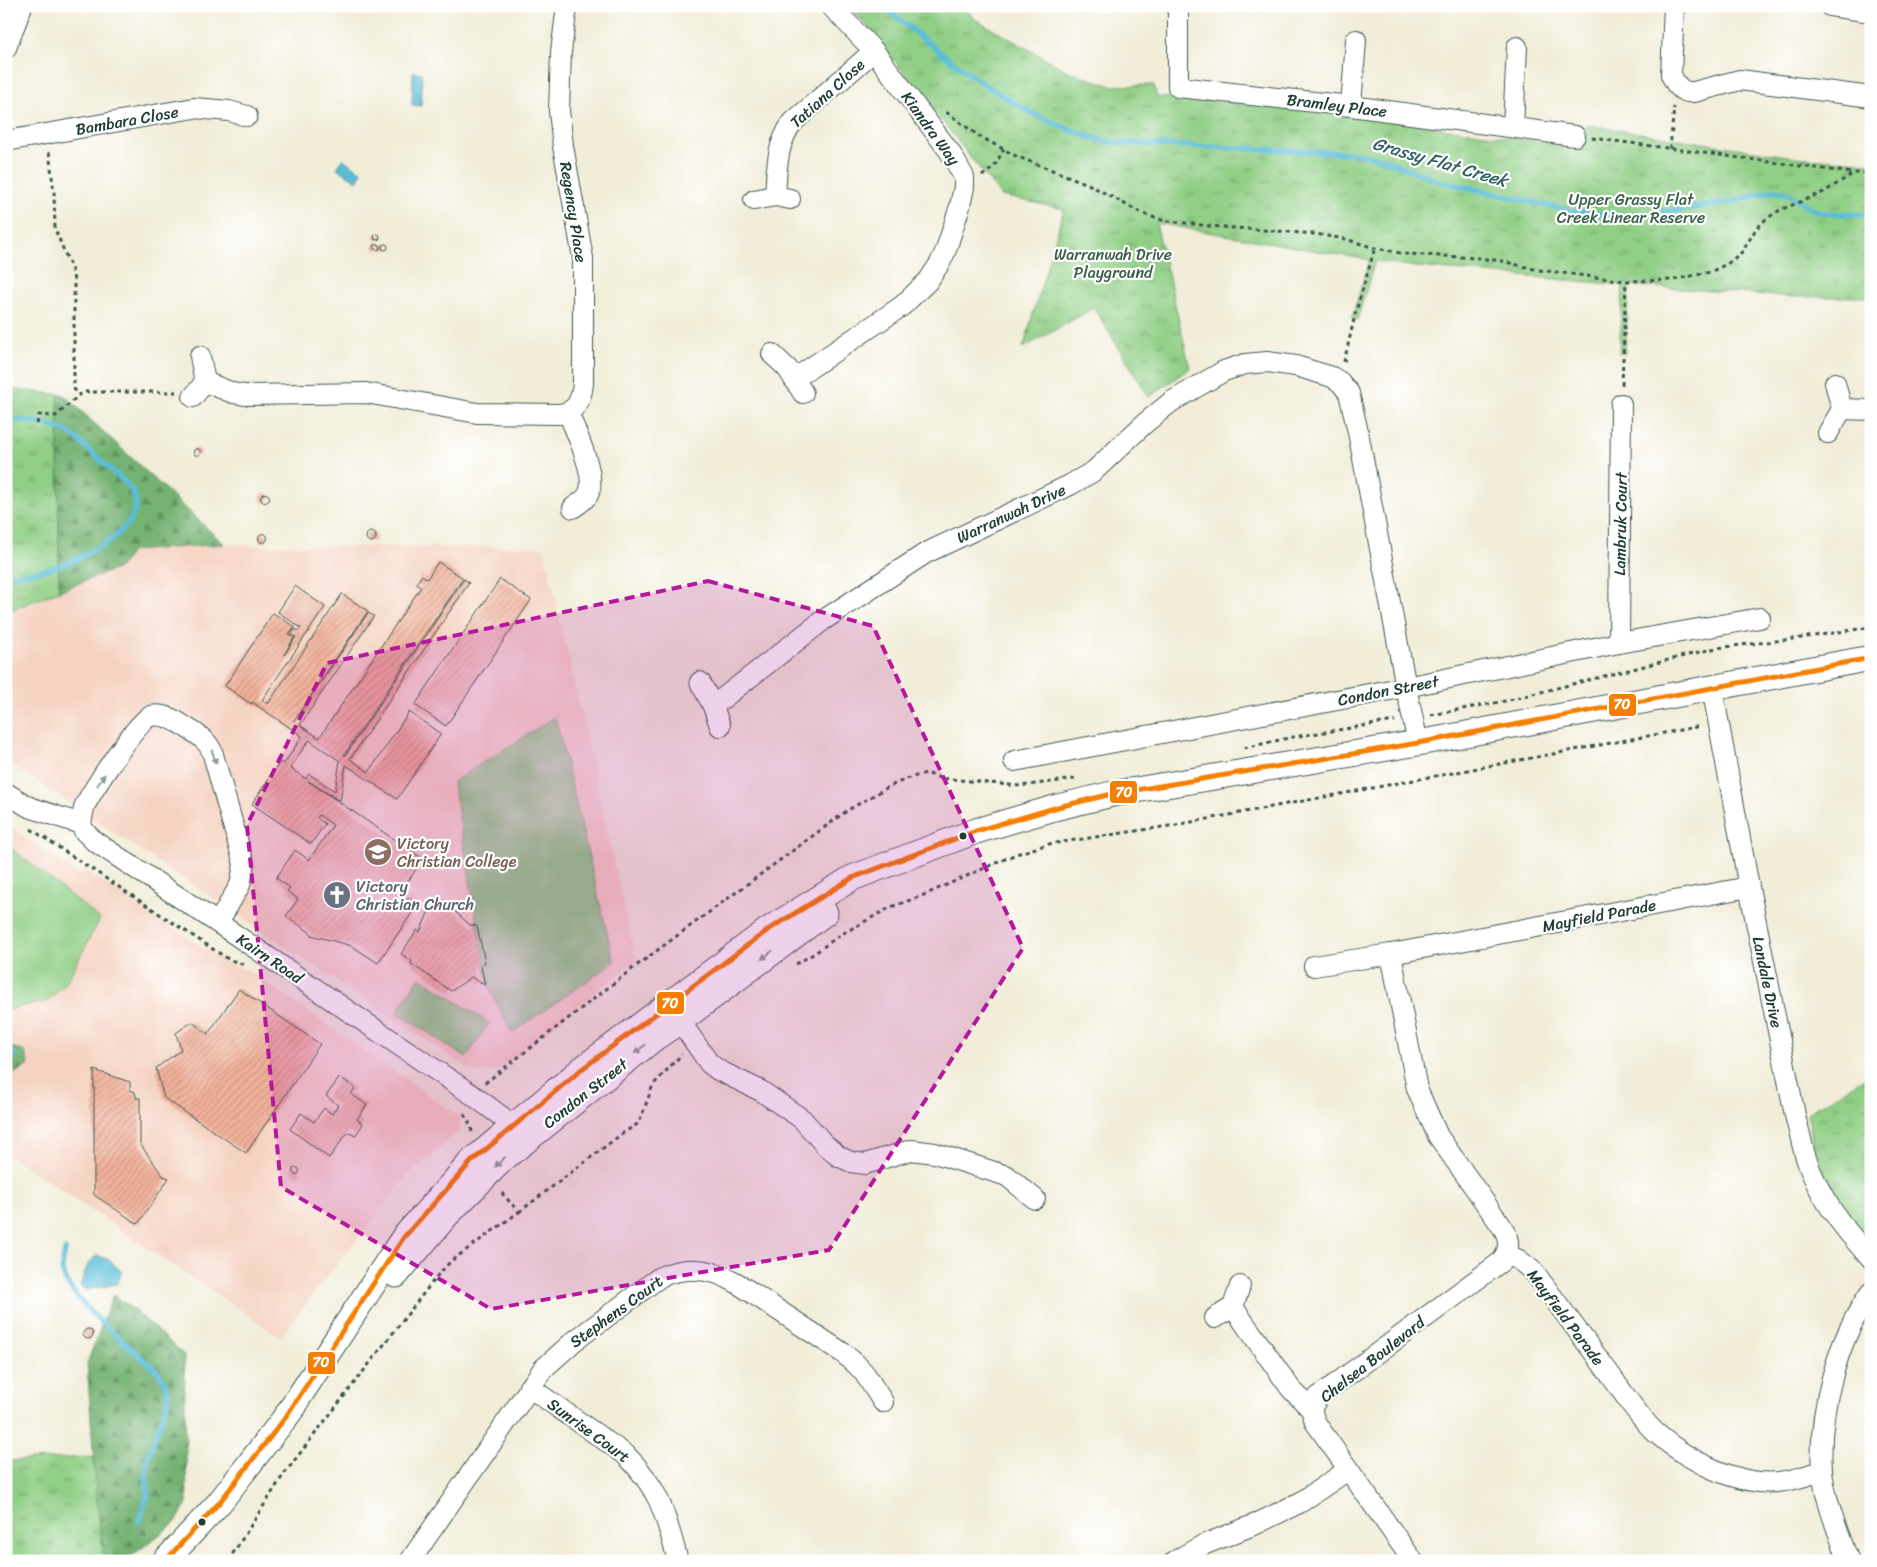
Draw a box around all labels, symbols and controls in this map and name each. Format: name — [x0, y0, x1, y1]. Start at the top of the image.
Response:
street label: Tatiana Close — [783, 51, 872, 135]
street label: Kiandra Way — [893, 85, 968, 172]
street label: Bramley Place — [1285, 85, 1389, 126]
street label: Bambara Close — [73, 97, 181, 144]
water label: Grassy Flat Creek — [1369, 127, 1514, 197]
street label: Regency Place — [551, 160, 596, 265]
park label: Upper Grassy Flat Creek Linear Reserve — [1557, 185, 1705, 232]
park label: Warranwah Drive Playground — [1054, 240, 1172, 287]
street label: Lambruk Court — [1605, 471, 1636, 576]
street label: Warranwah Drive — [952, 475, 1071, 552]
street label: Condon Street — [1335, 666, 1442, 714]
text: 70 — [1614, 692, 1631, 717]
line badge: 70 — [1608, 693, 1637, 717]
one-way arrow — [210, 750, 218, 765]
one-way arrow — [96, 774, 105, 787]
line badge: 70 — [1109, 780, 1138, 804]
text: 70 — [1116, 780, 1133, 805]
place label: Victory Christian College — [397, 829, 517, 876]
unlabelled marker — [958, 831, 968, 841]
school or university icon: Victory Christian College — [363, 837, 393, 867]
place label: Victory Christian Church — [356, 872, 474, 919]
church icon: Victory Christian Church — [322, 880, 352, 910]
street label: Mayfield Parade — [1540, 890, 1659, 941]
street label: Kairn Road — [230, 925, 310, 992]
street label: Landale Drive — [1744, 934, 1791, 1031]
one-way arrow — [760, 950, 774, 960]
line badge: 70 — [656, 991, 685, 1015]
text: 70 — [662, 991, 679, 1016]
one-way arrow — [634, 1044, 647, 1054]
street label: Condon Street — [536, 1050, 635, 1136]
one-way arrow — [495, 1156, 507, 1168]
street label: Mayfield Parade — [1519, 1262, 1612, 1372]
street label: Stephens Court — [563, 1267, 670, 1356]
street label: Chelsea Boulevard — [1313, 1308, 1433, 1410]
text: 70 — [313, 1350, 330, 1375]
line badge: 70 — [307, 1351, 336, 1375]
street label: Sunrise Court — [541, 1390, 636, 1471]
unlabelled marker — [197, 1517, 207, 1527]

